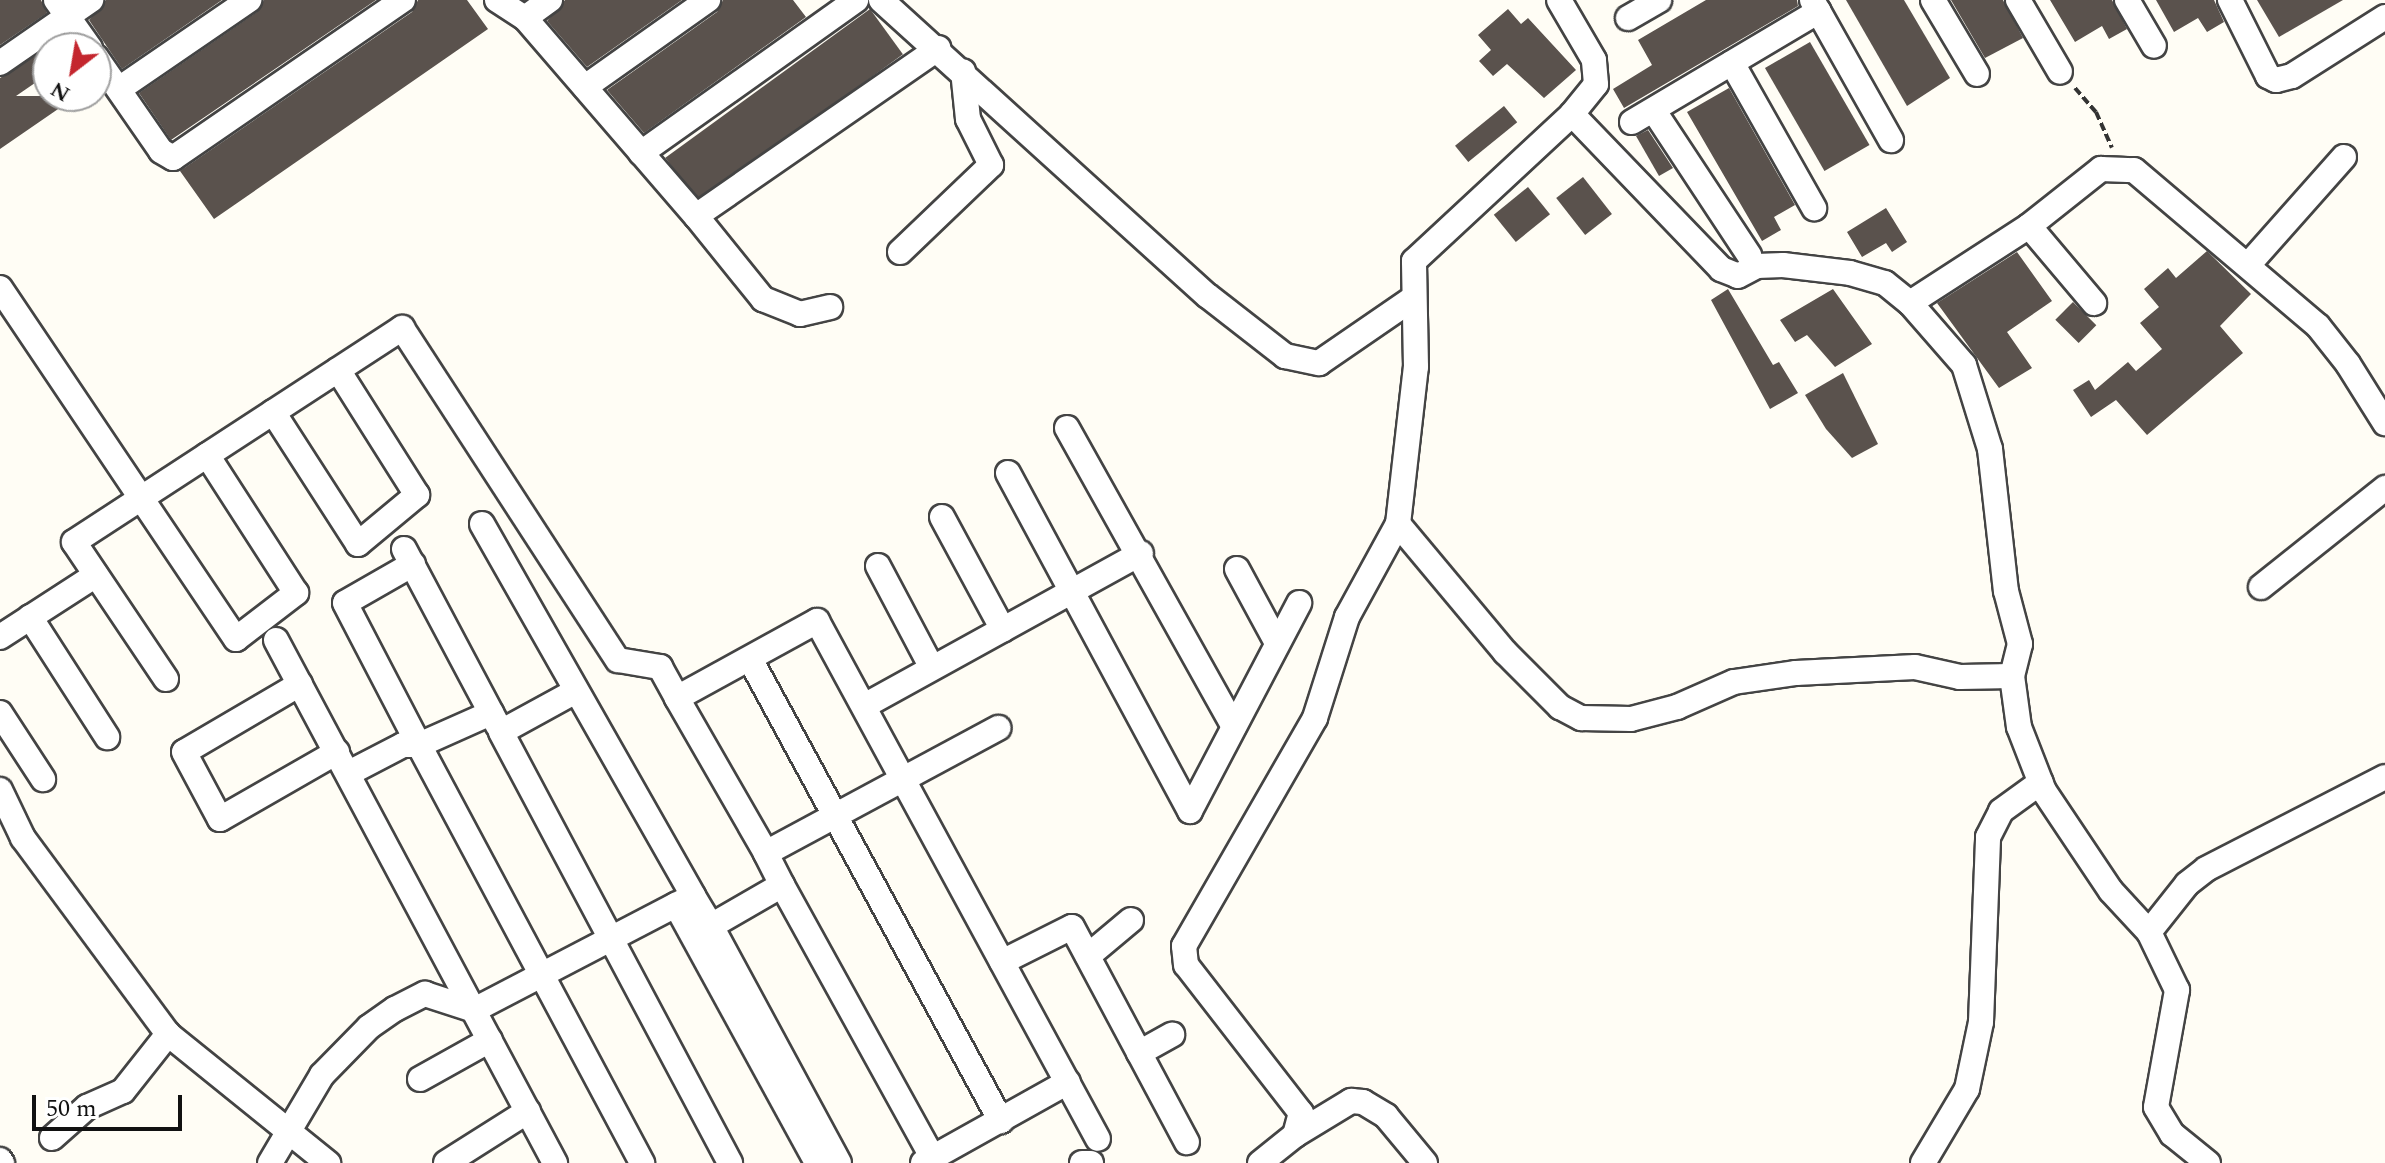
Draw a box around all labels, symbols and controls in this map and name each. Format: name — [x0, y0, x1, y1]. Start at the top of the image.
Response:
north arrow — [32, 32, 112, 112]
text: N — [44, 73, 77, 110]
scale bar — [36, 1079, 186, 1129]
text: 50 m — [46, 1091, 97, 1127]

